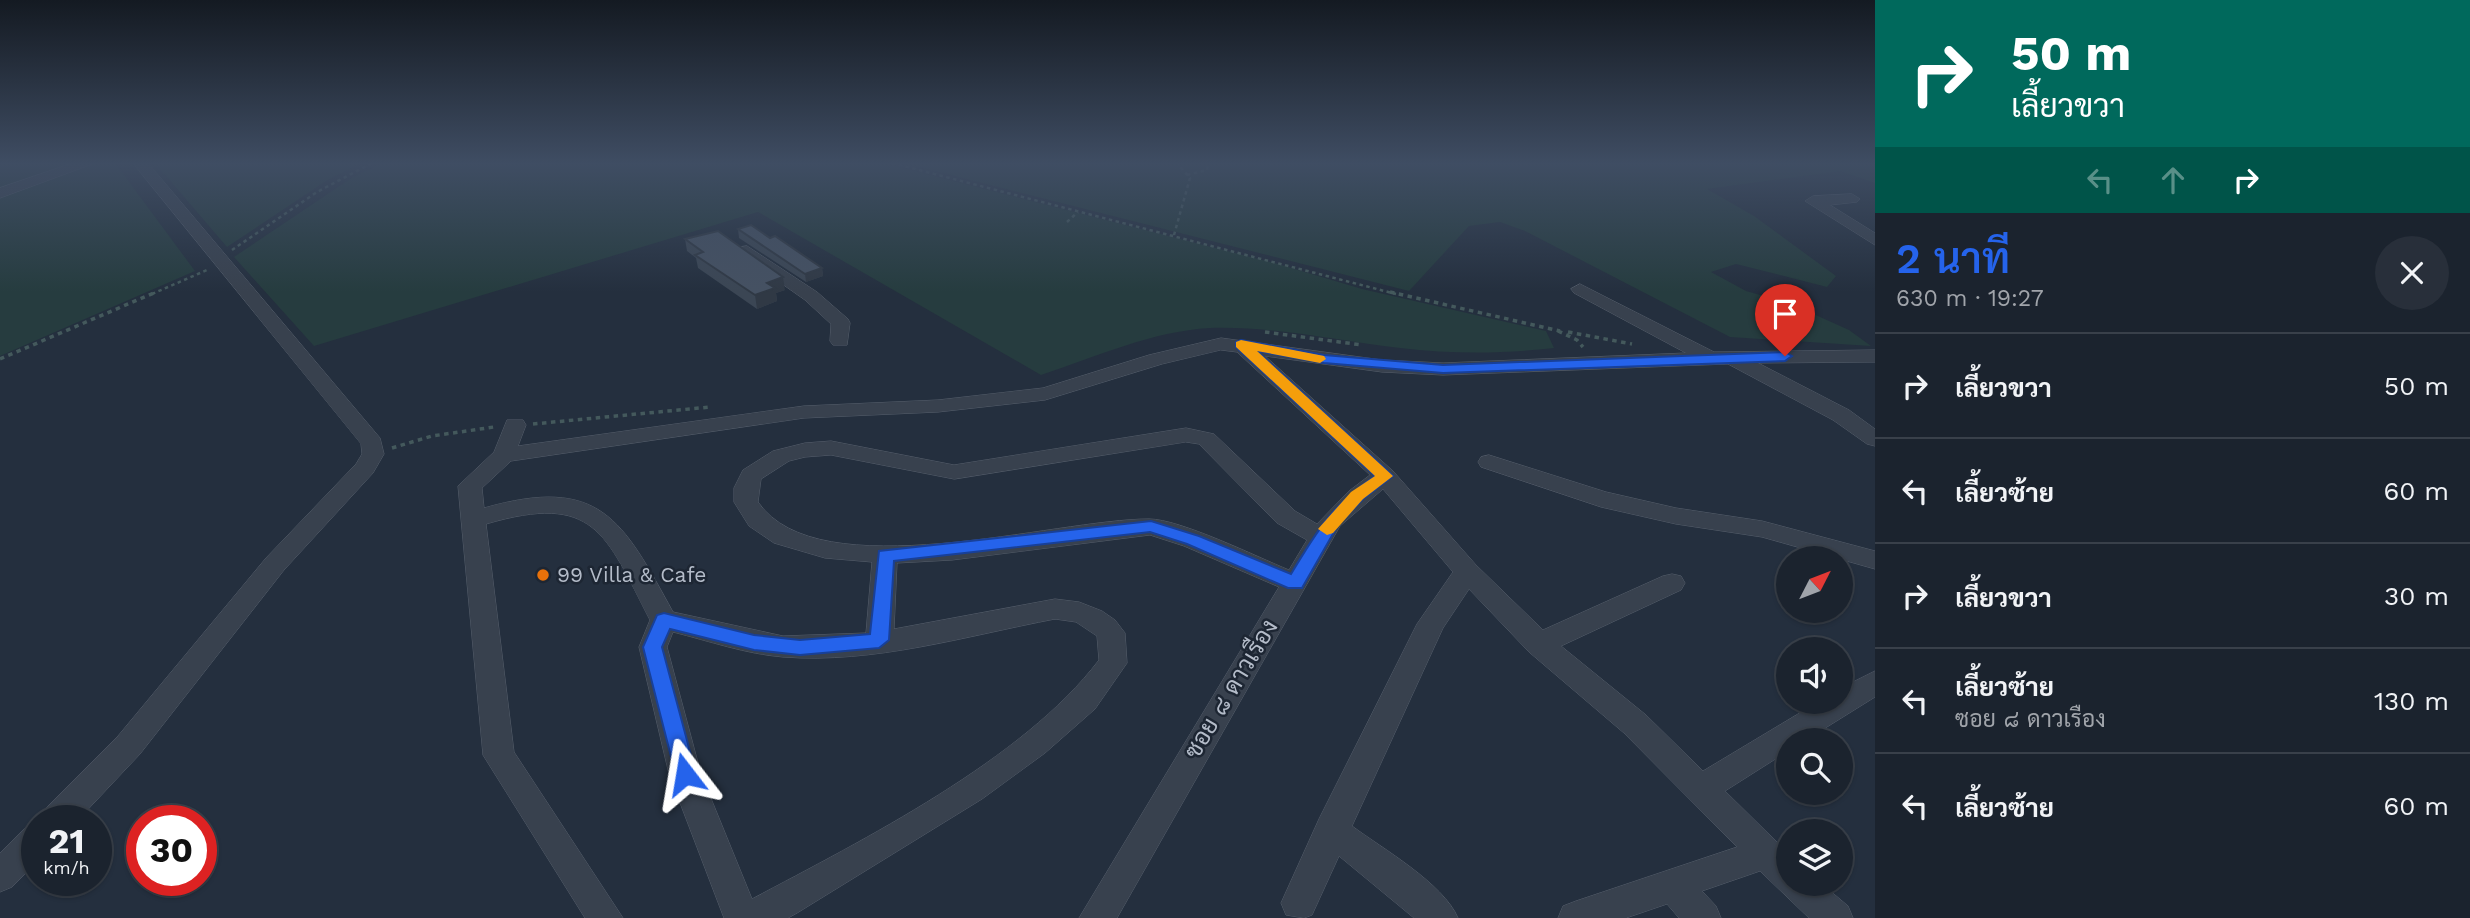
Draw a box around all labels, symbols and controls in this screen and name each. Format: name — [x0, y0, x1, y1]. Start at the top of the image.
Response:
text: 50 m — [2011, 24, 2131, 82]
icon: right — [1896, 28, 1987, 119]
text: เลี้ยวขวา — [2011, 87, 2125, 125]
icon: left — [2081, 161, 2119, 199]
icon: ahead — [2154, 161, 2192, 199]
icon: right — [2227, 161, 2265, 199]
text: 2 นาที — [1896, 234, 2010, 283]
button: close — [2375, 236, 2449, 310]
pin — [1755, 284, 1815, 356]
text: 630 m · 19:27 — [1896, 285, 2044, 312]
icon: arrive — [1766, 295, 1804, 333]
icon: right — [1896, 367, 1934, 405]
text: 50 m — [2384, 371, 2449, 401]
text: เลี้ยวขวา — [1955, 373, 2052, 403]
icon: left — [1896, 472, 1934, 510]
text: 60 m — [2383, 476, 2449, 506]
text: เลี้ยวซ้าย — [1955, 478, 2054, 508]
north arrow — [1776, 546, 1853, 623]
map controls — [1776, 546, 1853, 896]
place label: 99 Villa & Cafe — [557, 562, 706, 587]
marker: 99 Villa & Cafe — [535, 567, 551, 583]
icon: right — [1896, 577, 1934, 615]
text: 30 m — [2384, 581, 2449, 611]
text: เลี้ยวขวา — [1955, 583, 2052, 613]
street label: ซอย ๘ ดาวเรือง — [1178, 614, 1284, 764]
button: sound — [1776, 637, 1853, 714]
text: เลี้ยวซ้าย — [1955, 672, 2054, 702]
icon: left — [1896, 682, 1934, 720]
text: 130 m — [2374, 686, 2449, 716]
text: ซอย ๘ ดาวเรือง — [1955, 706, 2106, 733]
button: search — [1776, 728, 1853, 805]
position arrow — [648, 737, 722, 811]
icon: left — [1896, 787, 1934, 825]
text: 60 m — [2383, 791, 2449, 821]
text: เลี้ยวซ้าย — [1955, 793, 2054, 823]
speed limit sign: 30 — [126, 805, 217, 896]
button: layers — [1776, 819, 1853, 896]
text: 21 — [49, 820, 84, 862]
text: km/h — [43, 857, 90, 878]

